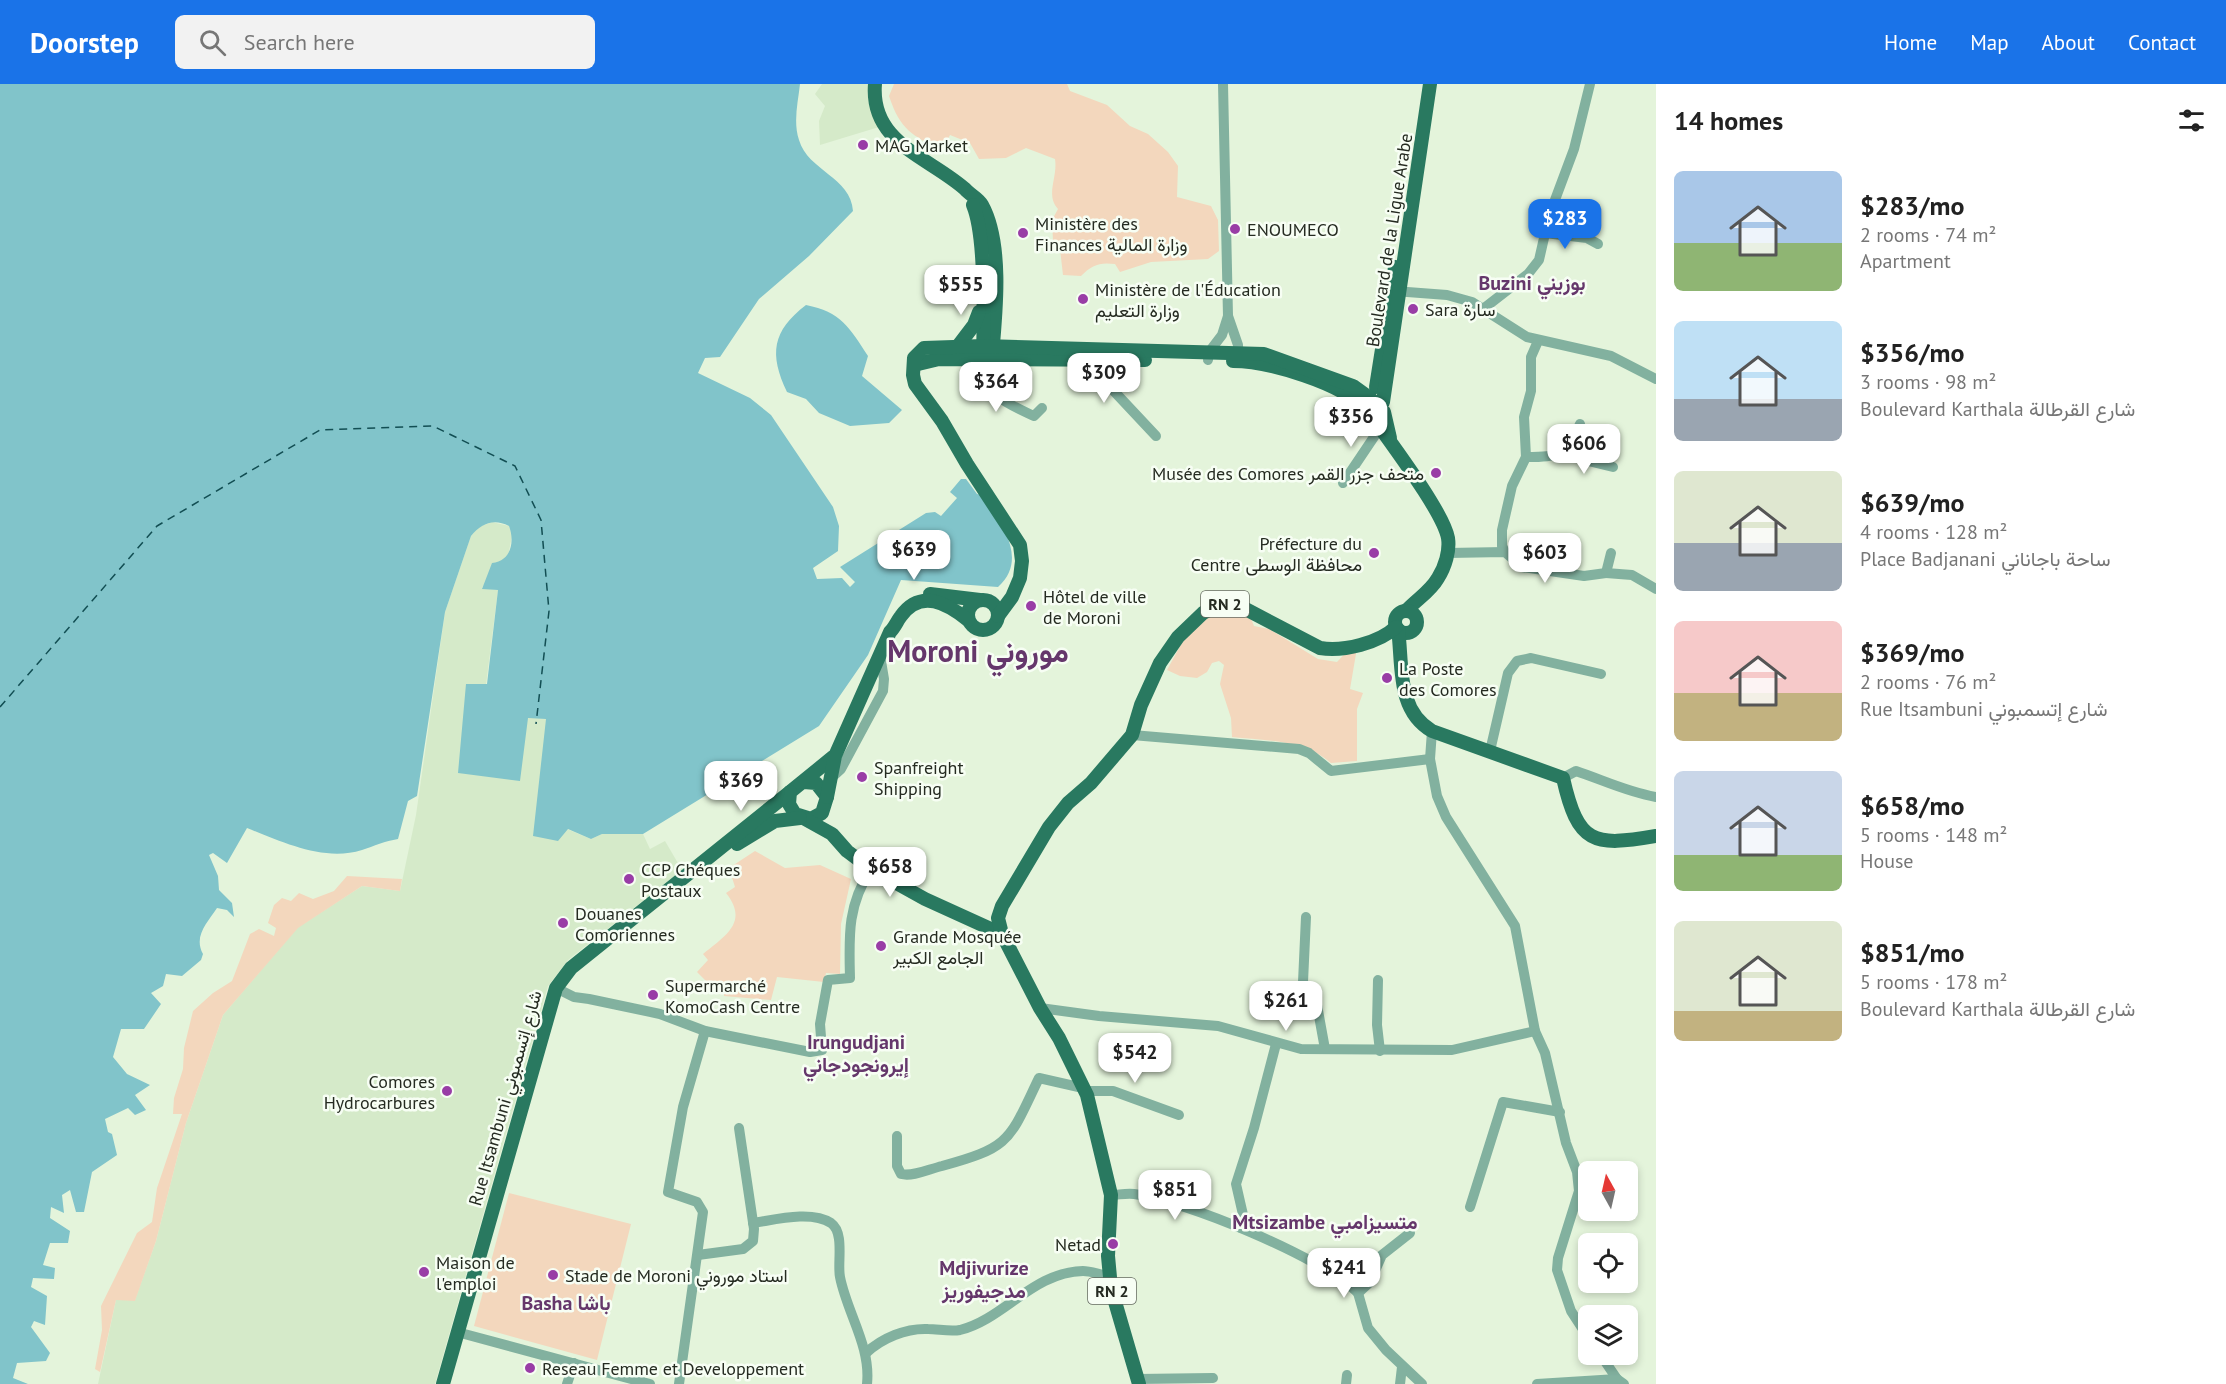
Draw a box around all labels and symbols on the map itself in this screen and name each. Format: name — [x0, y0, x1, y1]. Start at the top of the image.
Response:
street label: Boulevard de la Ligue Arabe — [1361, 132, 1417, 348]
place label: MAG Market — [875, 134, 968, 157]
marker: MAG Market — [856, 138, 870, 152]
pin: $283 — [1529, 199, 1601, 250]
place label: Ministère des Finances وزارة المالية — [1035, 212, 1187, 256]
place label: ENOUMECO — [1247, 218, 1339, 241]
marker: ENOUMECO — [1228, 222, 1242, 236]
marker: Ministère des Finances وزارة المالية — [1016, 226, 1030, 240]
pin: $555 — [925, 265, 997, 316]
district label: Buzini بوزيني — [1478, 270, 1586, 300]
place label: Ministère de l'Éducation وزارة التعليم — [1095, 278, 1281, 323]
marker: Ministère de l'Éducation وزارة التعليم — [1076, 292, 1090, 306]
place label: Sara سارة — [1425, 298, 1495, 321]
marker: Sara سارة — [1406, 302, 1420, 316]
pin: $309 — [1068, 353, 1140, 404]
pin: $364 — [960, 362, 1032, 413]
pin: $356 — [1315, 397, 1387, 448]
pin: $606 — [1548, 424, 1620, 475]
place label: Musée des Comores متحف جزر القمر — [1152, 462, 1424, 485]
marker: Musée des Comores متحف جزر القمر — [1429, 466, 1443, 480]
pin: $639 — [878, 530, 950, 581]
place label: Préfecture du Centre محافظة الوسطى — [1191, 532, 1362, 576]
pin: $603 — [1509, 533, 1581, 584]
marker: Préfecture du Centre محافظة الوسطى — [1367, 546, 1381, 560]
place label: Hôtel de ville de Moroni — [1043, 585, 1146, 629]
road number: RN 2 — [1201, 591, 1249, 617]
marker: Hôtel de ville de Moroni — [1024, 599, 1038, 613]
district label: Moroni موروني — [887, 631, 1069, 677]
place label: La Poste des Comores — [1399, 657, 1497, 701]
marker: La Poste des Comores — [1380, 671, 1394, 685]
place label: Spanfreight Shipping — [874, 756, 964, 800]
pin: $369 — [705, 761, 777, 812]
marker: Spanfreight Shipping — [855, 770, 869, 784]
pin: $658 — [854, 847, 926, 898]
place label: CCP Chéques Postaux — [641, 858, 740, 902]
marker: CCP Chéques Postaux — [622, 872, 636, 886]
place label: Douanes Comoriennes — [575, 902, 675, 946]
marker: Douanes Comoriennes — [556, 916, 570, 930]
place label: Grande Mosquée الجامع الكبير — [892, 925, 1021, 970]
marker: Grande Mosquée الجامع الكبير — [874, 939, 888, 953]
place label: Supermarché KomoCash Centre — [665, 974, 800, 1018]
pin: $261 — [1250, 981, 1322, 1032]
street label: Rue Itsambuni شارع إتسمبوني — [463, 988, 551, 1209]
marker: Supermarché KomoCash Centre — [646, 988, 660, 1002]
district label: Irungudjani إيرونجودجاني — [803, 1029, 909, 1082]
pin: $542 — [1099, 1033, 1171, 1084]
place label: Comores Hydrocarbures — [324, 1070, 435, 1114]
marker: Comores Hydrocarbures — [440, 1084, 454, 1098]
north arrow — [1578, 1161, 1638, 1221]
pin: $851 — [1139, 1170, 1211, 1221]
district label: Mtsizambe متسيزامبي — [1232, 1209, 1418, 1239]
place label: Netad — [1055, 1233, 1101, 1256]
marker: Netad — [1106, 1237, 1120, 1251]
pin: $241 — [1308, 1248, 1380, 1299]
place label: Maison de l'emploi — [436, 1251, 515, 1295]
district label: Mdjivurize مدجيفوريز — [939, 1255, 1029, 1304]
place label: Stade de Moroni استاد موروني — [565, 1264, 788, 1291]
marker: Maison de l'emploi — [417, 1265, 431, 1279]
marker: Stade de Moroni استاد موروني — [546, 1268, 560, 1282]
road number: RN 2 — [1088, 1278, 1136, 1304]
district label: Basha باشا — [521, 1290, 611, 1316]
place label: Reseau Femme et Developpement — [542, 1357, 804, 1380]
marker: Reseau Femme et Developpement — [523, 1361, 537, 1375]

